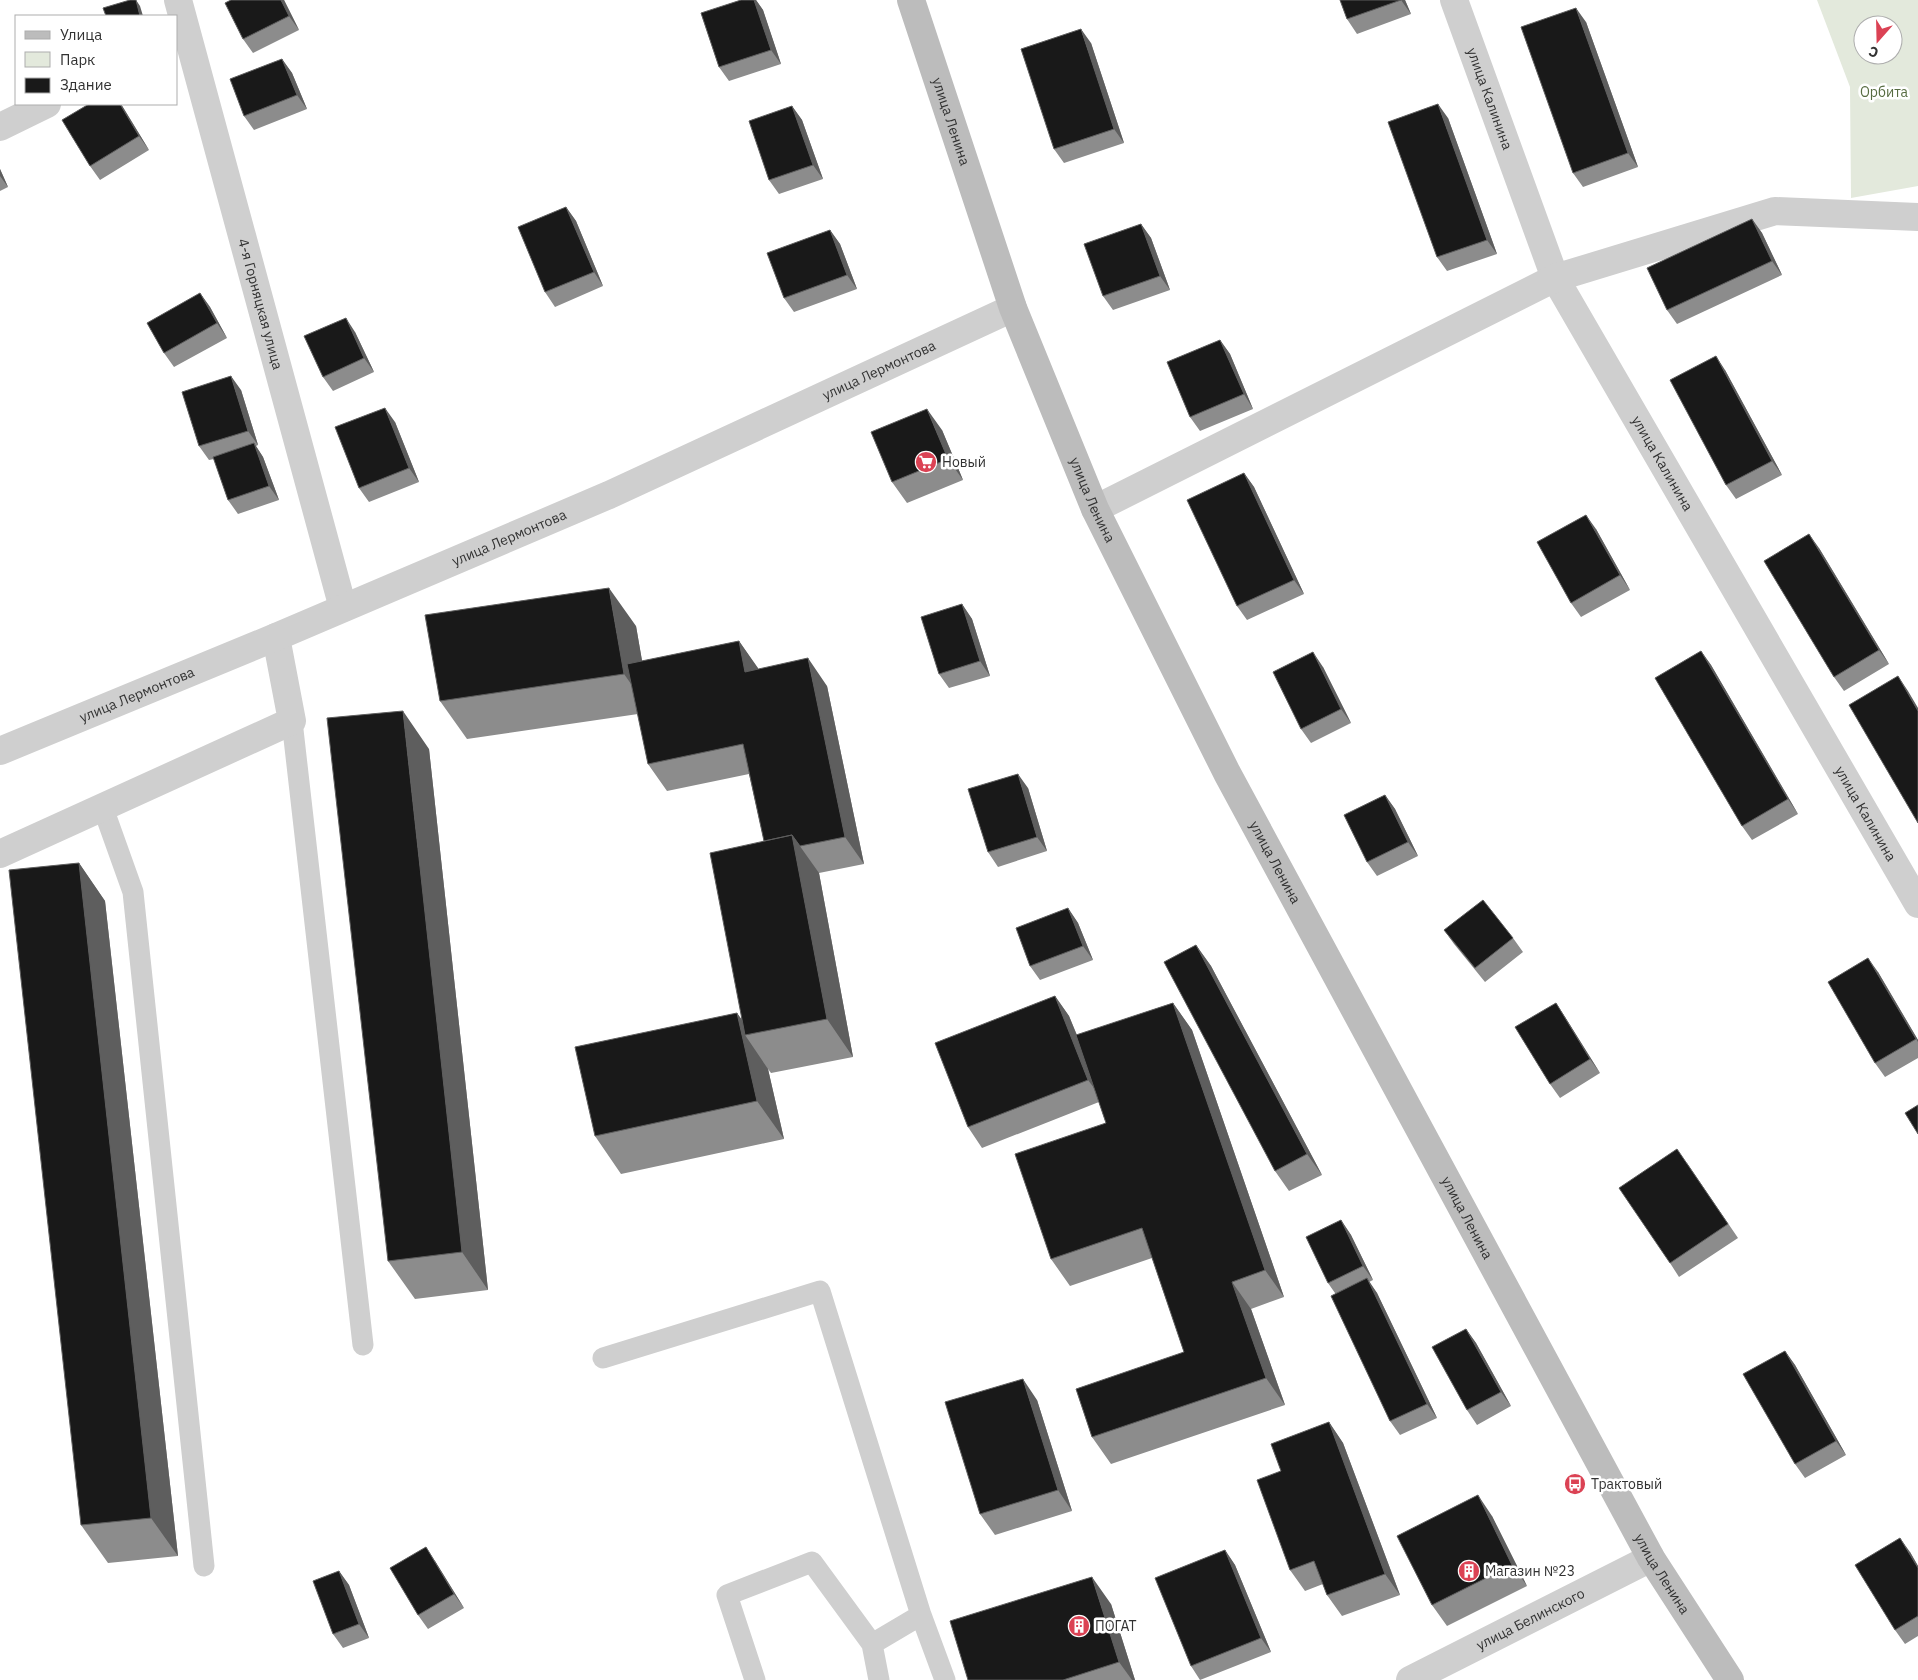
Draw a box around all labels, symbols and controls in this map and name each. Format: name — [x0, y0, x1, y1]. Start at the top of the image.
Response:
legend — [15, 15, 178, 105]
north arrow — [1853, 15, 1903, 65]
text: Улица — [60, 25, 102, 44]
text: С — [1866, 42, 1881, 62]
street label: улица Калинина — [1463, 45, 1517, 153]
text: Парк — [60, 50, 95, 69]
text: Здание — [60, 75, 112, 94]
street label: улица Ленина — [928, 75, 974, 168]
park label: Орбита — [1860, 83, 1909, 101]
street label: 4-я Горняцкая улица — [234, 236, 287, 372]
street label: улица Лермонтова — [819, 336, 939, 404]
street label: улица Калинина — [1628, 412, 1697, 515]
supermarket icon: Новый — [914, 450, 938, 474]
place label: Новый — [942, 453, 986, 471]
street label: улица Ленина — [1066, 454, 1119, 546]
street label: улица Лермонтова — [449, 505, 570, 570]
street label: улица Лермонтова — [77, 663, 197, 726]
street label: улица Калинина — [1831, 763, 1901, 865]
street label: улица Ленина — [1245, 818, 1305, 907]
street label: улица Ленина — [1437, 1173, 1497, 1263]
bus stop icon: Трактовый — [1563, 1472, 1587, 1496]
place label: Трактовый — [1591, 1475, 1662, 1493]
street label: улица Ленина — [1630, 1530, 1694, 1618]
building icon: Магазин №23 — [1457, 1559, 1481, 1583]
place label: Магазин №23 — [1485, 1562, 1575, 1580]
street label: улица Белинского — [1473, 1584, 1588, 1654]
building icon: ПОГАТ — [1067, 1614, 1091, 1638]
place label: ПОГАТ — [1095, 1617, 1137, 1635]

